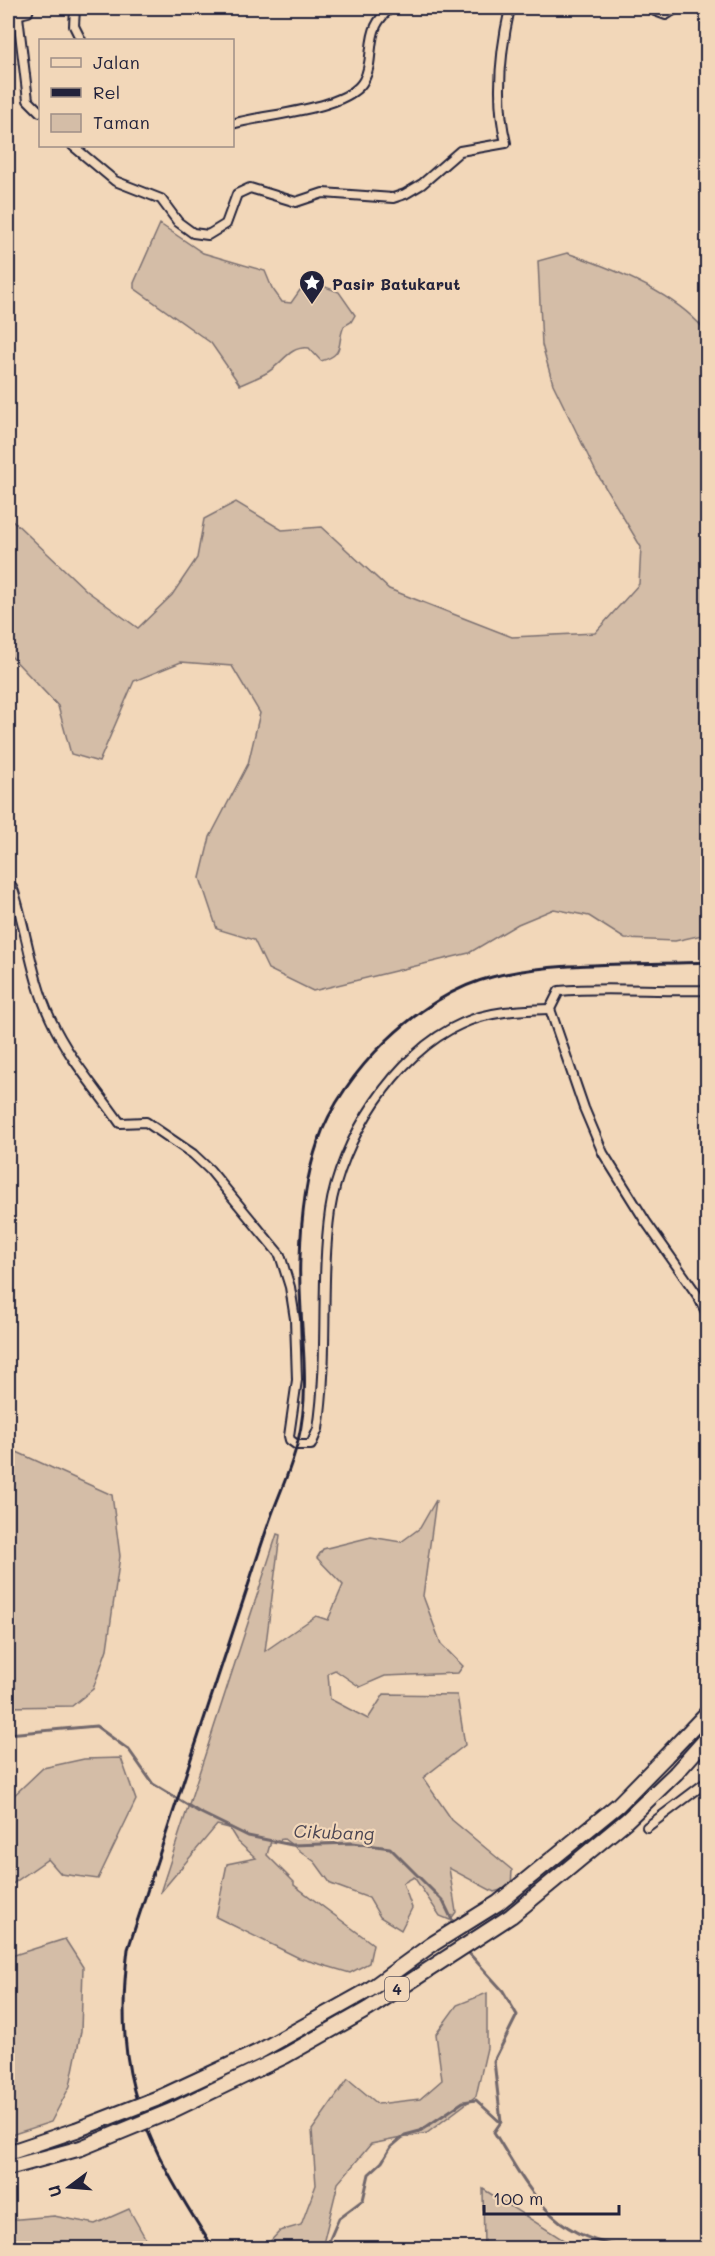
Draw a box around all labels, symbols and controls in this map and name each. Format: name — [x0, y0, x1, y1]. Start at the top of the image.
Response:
legend — [39, 39, 234, 147]
text: Jalan — [93, 50, 140, 74]
text: Rel — [93, 80, 120, 104]
text: Taman — [93, 110, 150, 134]
place icon: Pasir Batukarut — [297, 268, 327, 306]
place label: Pasir Batukarut — [332, 273, 460, 294]
water label: Cikubang — [293, 1819, 375, 1845]
road number: 4 — [385, 1977, 409, 2001]
north arrow — [39, 2157, 99, 2217]
scale bar — [484, 2178, 619, 2216]
text: U — [42, 2183, 66, 2200]
text: 100 m — [493, 2186, 543, 2210]

